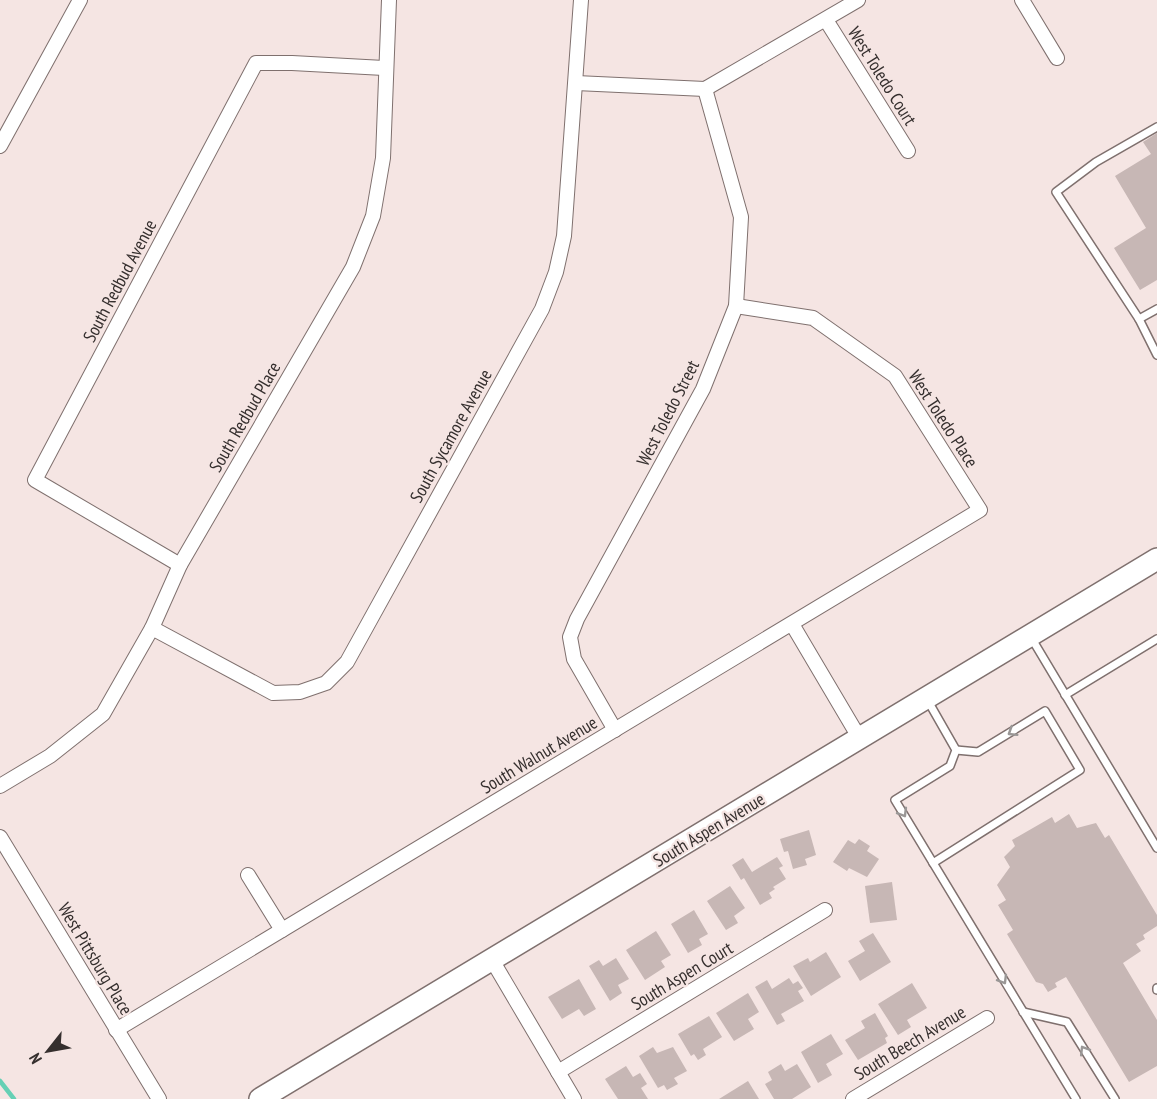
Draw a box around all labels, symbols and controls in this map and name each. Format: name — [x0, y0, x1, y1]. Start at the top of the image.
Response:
street label: West Toledo Court — [843, 22, 922, 129]
street label: South Redbud Avenue — [78, 216, 162, 346]
street label: West Toledo Street — [631, 356, 704, 469]
street label: South Redbud Place — [204, 358, 285, 476]
street label: South Sycamore Avenue — [404, 365, 497, 506]
street label: West Toledo Place — [903, 366, 983, 472]
street label: South Walnut Avenue — [476, 711, 601, 798]
one-way arrow — [1008, 724, 1018, 736]
street label: South Aspen Avenue — [649, 787, 769, 872]
one-way arrow — [895, 807, 907, 817]
street label: West Pittsburg Place — [53, 898, 138, 1019]
street label: South Aspen Court — [627, 936, 737, 1015]
one-way arrow — [996, 974, 1007, 984]
street label: South Beech Avenue — [850, 1000, 970, 1085]
north arrow — [18, 1021, 78, 1081]
one-way arrow — [1081, 1045, 1092, 1056]
text: N — [24, 1050, 46, 1068]

